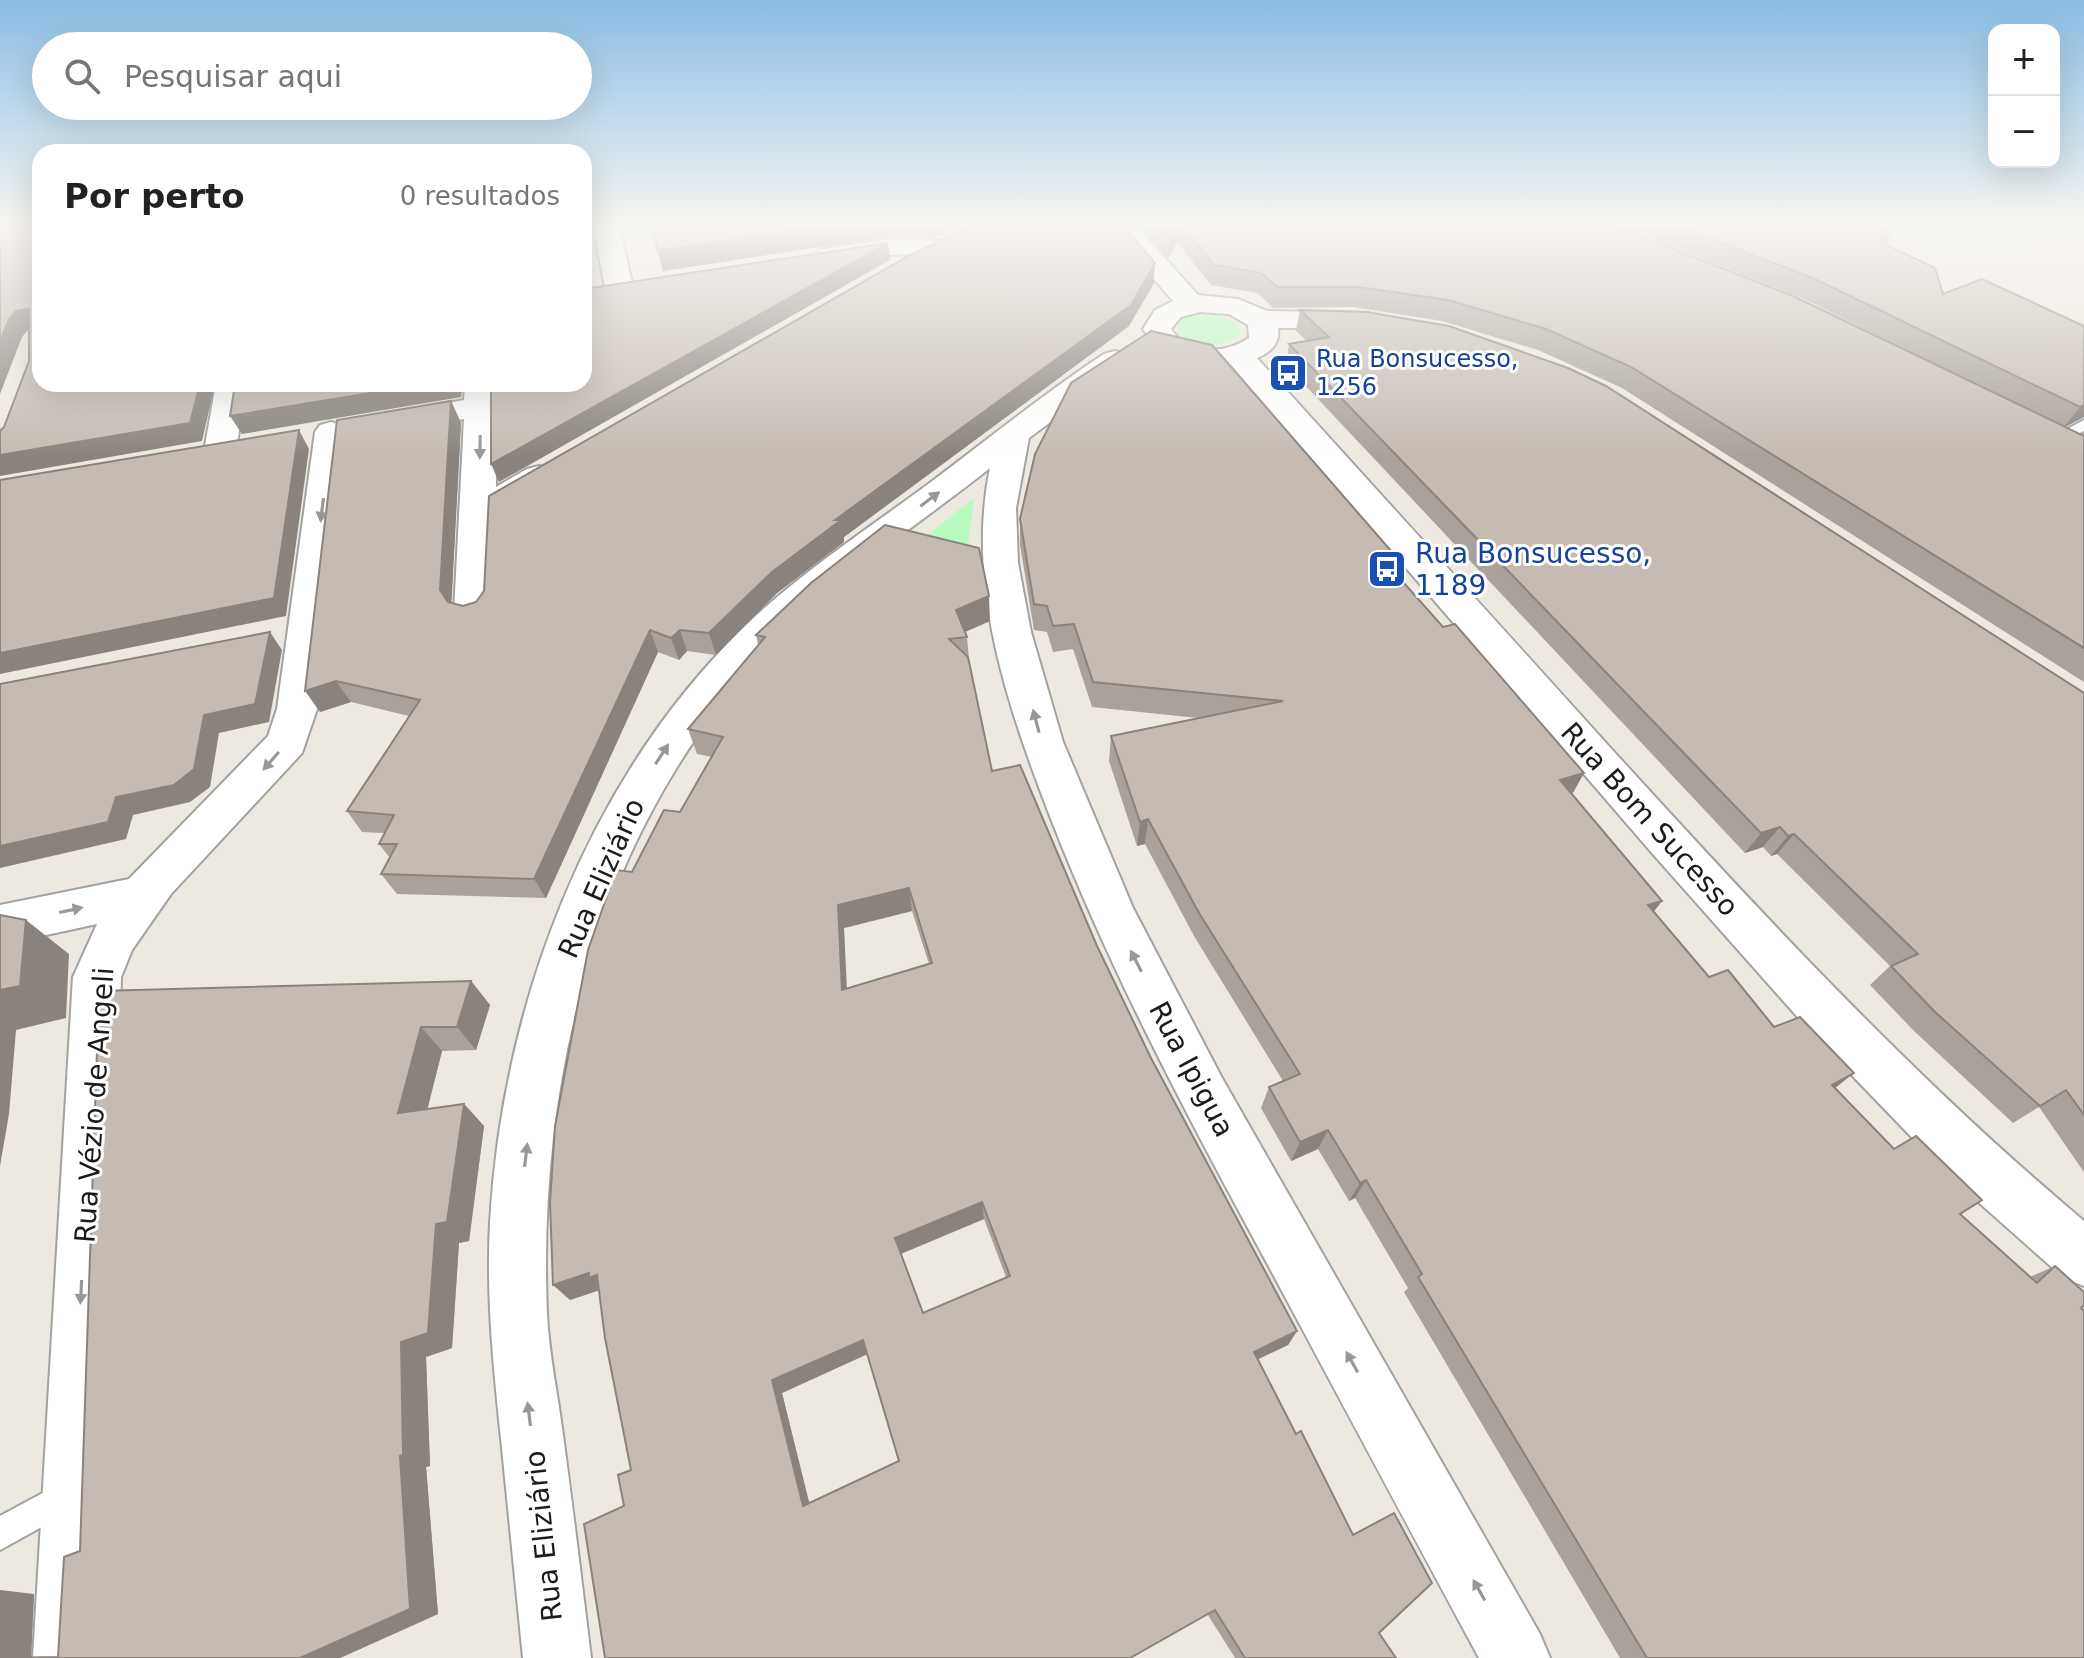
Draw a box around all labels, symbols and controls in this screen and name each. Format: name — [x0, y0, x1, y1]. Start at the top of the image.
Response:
map controls — [1988, 24, 2060, 168]
button: + — [1988, 24, 2060, 96]
search box — [32, 32, 592, 120]
icon: search — [60, 54, 104, 98]
text: Pesquisar aqui — [124, 59, 342, 94]
button: − — [1988, 96, 2060, 168]
text: Por perto — [64, 176, 245, 216]
text: 0 resultados — [400, 181, 560, 211]
place label: Rua Bonsucesso, 1256 — [1316, 345, 1519, 401]
bus stop icon: Rua Bonsucesso, 1256 — [1267, 352, 1309, 394]
one-way arrow — [474, 435, 486, 460]
one-way arrow — [920, 492, 940, 508]
one-way arrow — [316, 498, 329, 523]
place label: Rua Bonsucesso, 1189 — [1415, 537, 1651, 602]
bus stop icon: Rua Bonsucesso, 1189 — [1366, 548, 1408, 590]
one-way arrow — [1030, 709, 1042, 734]
street label: Rua Bom Sucesso — [1554, 716, 1745, 923]
one-way arrow — [655, 743, 669, 765]
one-way arrow — [263, 751, 281, 771]
street label: Rua Eliziário — [552, 793, 651, 963]
one-way arrow — [59, 903, 84, 916]
one-way arrow — [1129, 950, 1143, 973]
street label: Rua Vézio de Angeli — [68, 966, 121, 1244]
street label: Rua Ipigua — [1142, 996, 1241, 1143]
one-way arrow — [519, 1142, 532, 1167]
one-way arrow — [74, 1280, 87, 1305]
one-way arrow — [1346, 1351, 1359, 1374]
one-way arrow — [523, 1401, 536, 1426]
street label: Rua Eliziário — [518, 1449, 569, 1623]
one-way arrow — [1472, 1578, 1485, 1601]

